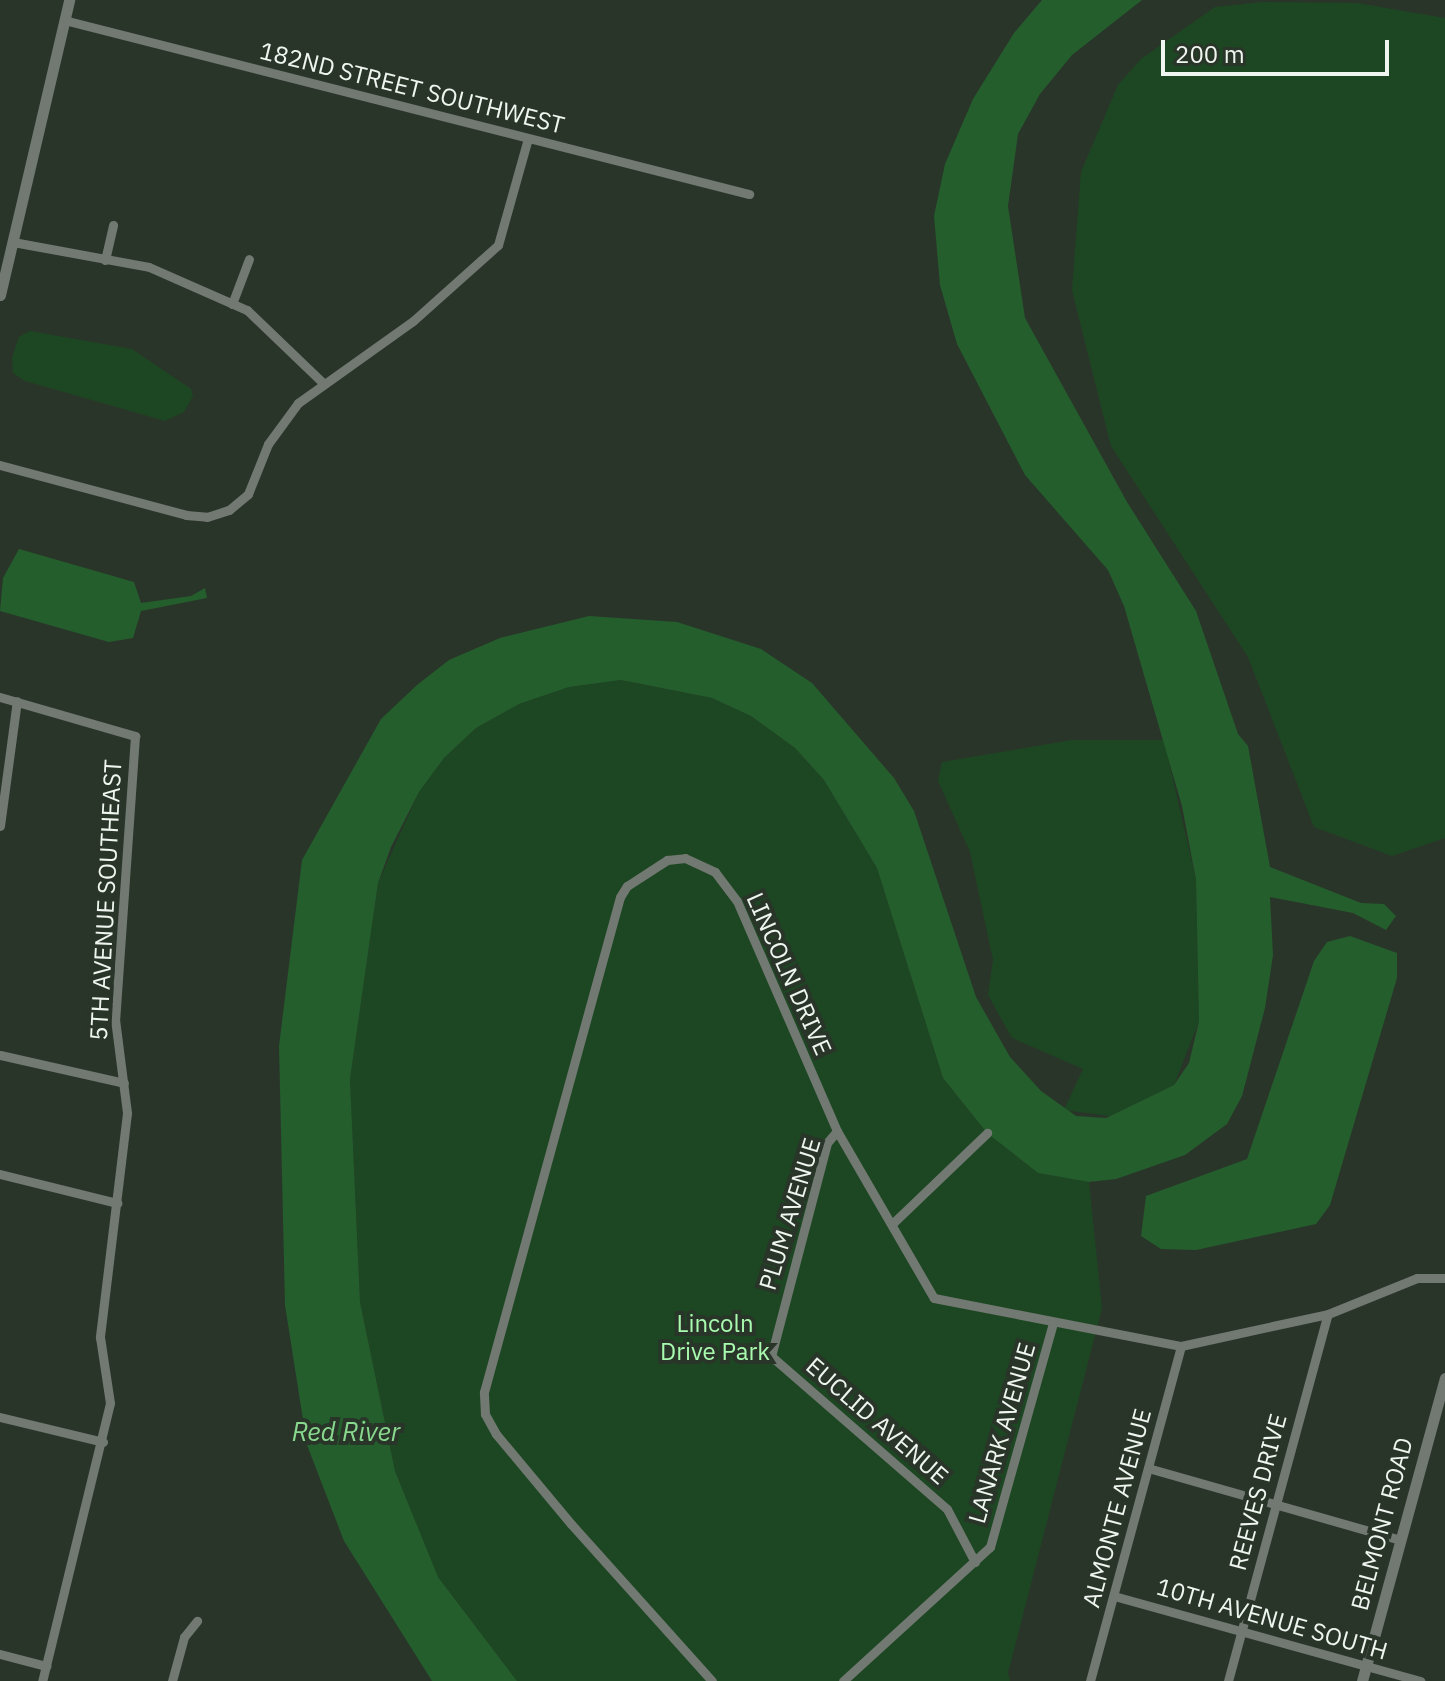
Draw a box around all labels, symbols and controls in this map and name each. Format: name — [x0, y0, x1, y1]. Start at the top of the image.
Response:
scale bar — [1165, 24, 1393, 74]
street label: 182ND STREET SOUTHWEST — [257, 36, 567, 140]
text: 200 m — [1175, 38, 1245, 70]
street label: 5TH AVENUE SOUTHEAST — [84, 759, 128, 1041]
street label: LINCOLN DRIVE — [740, 888, 838, 1060]
street label: PLUM AVENUE — [753, 1134, 827, 1294]
park label: Lincoln Drive Park — [660, 1310, 770, 1366]
street label: LANARK AVENUE — [962, 1339, 1042, 1527]
street label: EUCLID AVENUE — [800, 1351, 954, 1491]
street label: ALMONTE AVENUE — [1077, 1406, 1157, 1610]
street label: REEVES DRIVE — [1223, 1411, 1293, 1573]
water label: Red River — [292, 1416, 400, 1448]
street label: BELMONT ROAD — [1345, 1434, 1419, 1614]
street label: 10TH AVENUE SOUTH — [1153, 1572, 1391, 1666]

